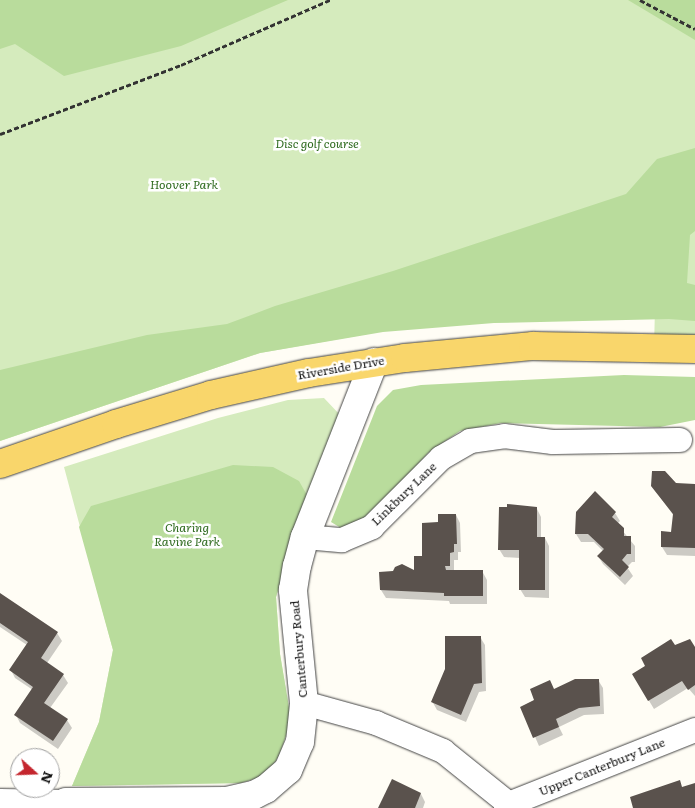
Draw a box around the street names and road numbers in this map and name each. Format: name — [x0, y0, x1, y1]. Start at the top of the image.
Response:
street label: Riverside Drive — [297, 353, 385, 383]
street label: Linkbury Lane — [368, 459, 440, 529]
street label: Canterbury Road — [288, 600, 310, 698]
street label: Upper Canterbury Lane — [537, 735, 667, 799]

